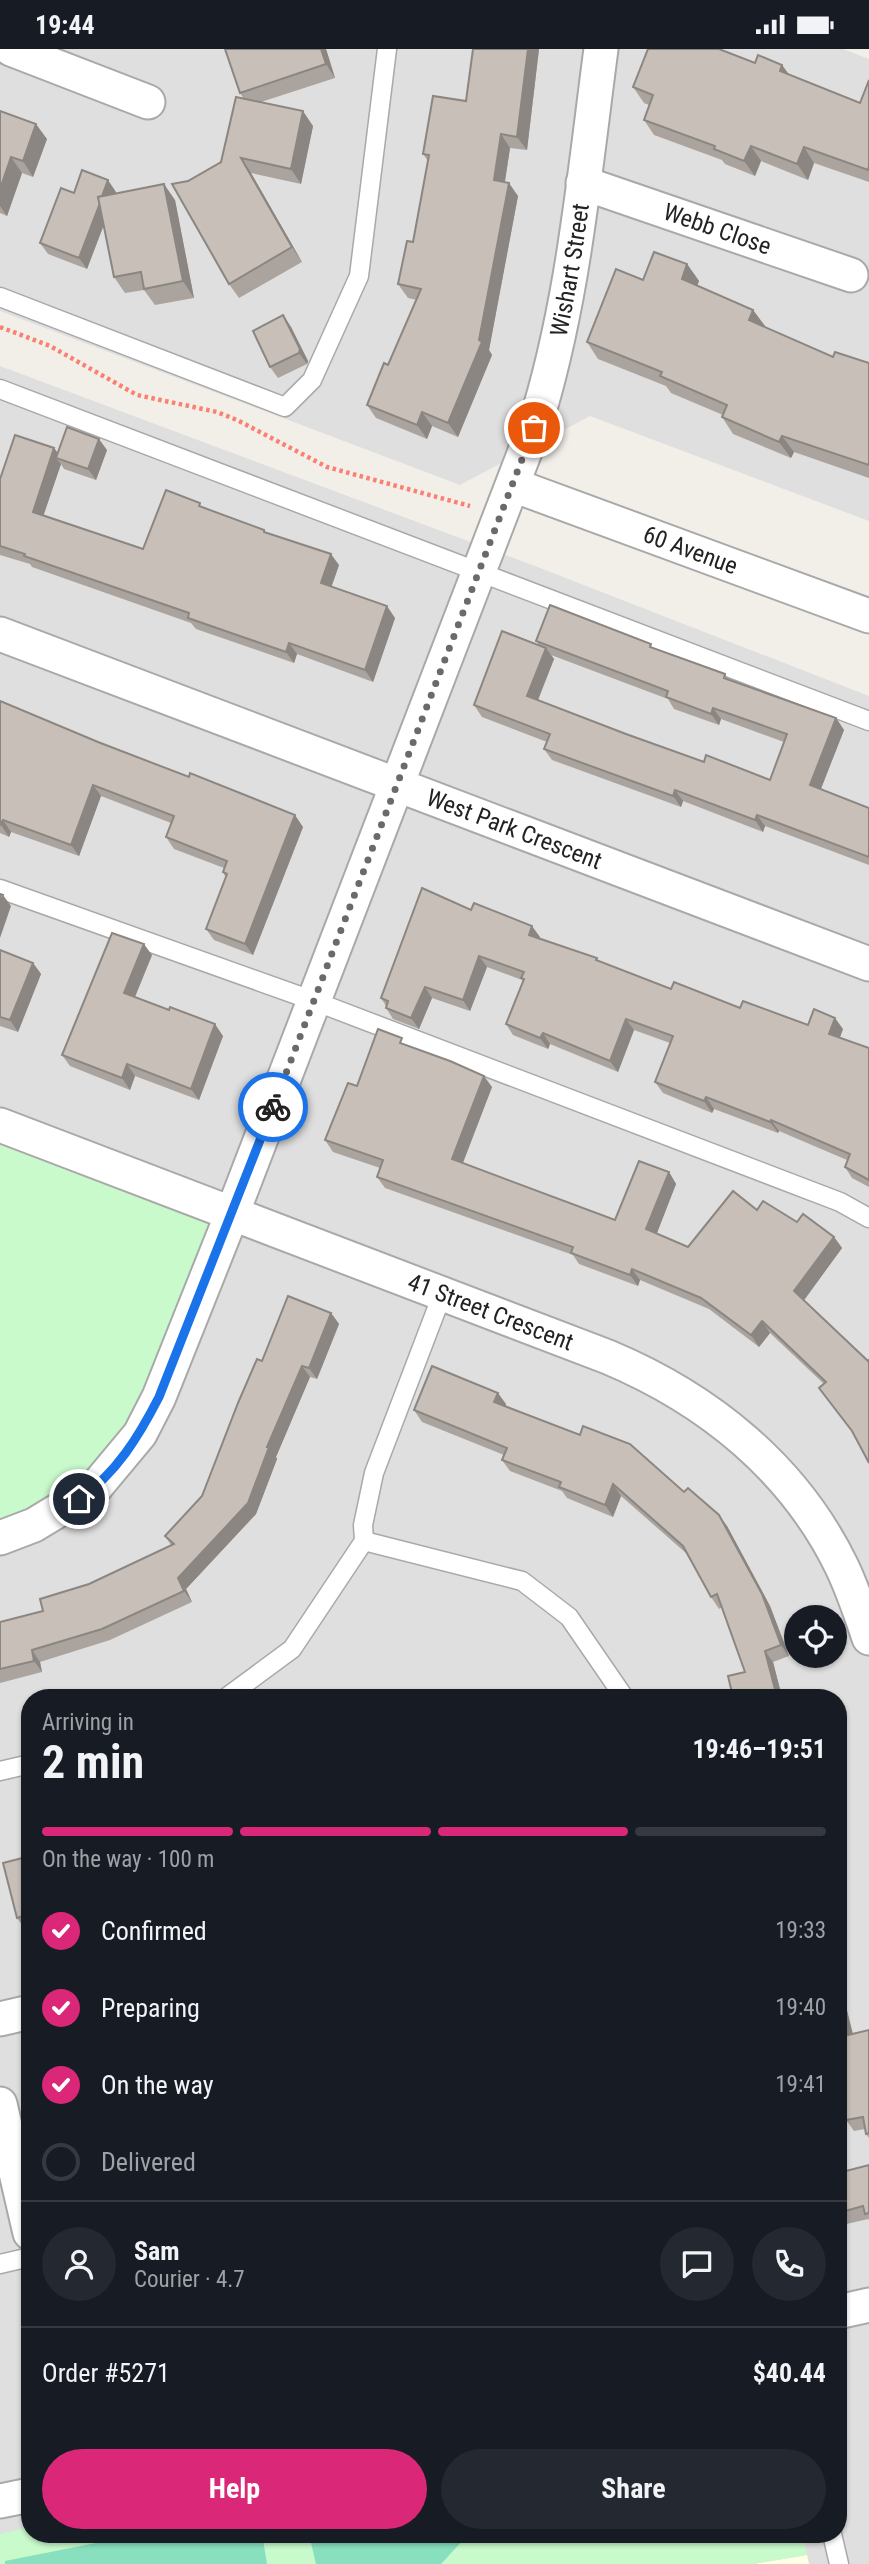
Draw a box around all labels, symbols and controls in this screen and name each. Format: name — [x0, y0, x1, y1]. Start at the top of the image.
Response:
text: 19:44 — [35, 10, 95, 40]
street label: Webb Close — [660, 198, 775, 260]
street label: Wishart Street — [545, 202, 595, 339]
pin — [504, 398, 564, 458]
icon: bag — [515, 409, 553, 447]
street label: 60 Avenue — [639, 520, 741, 580]
street label: West Park Crescent — [423, 783, 606, 875]
courier — [238, 1072, 308, 1142]
icon: bike — [254, 1088, 292, 1126]
street label: 41 Street Crescent — [404, 1268, 577, 1356]
pin — [49, 1469, 109, 1529]
icon: home — [60, 1480, 98, 1518]
map controls — [784, 1605, 847, 1668]
button: locate — [784, 1605, 847, 1668]
text: Arriving in — [42, 1709, 134, 1736]
text: 19:46–19:51 — [692, 1734, 826, 1764]
text: 2 min — [42, 1735, 144, 1789]
text: On the way · 100 m — [42, 1846, 214, 1873]
icon: check — [42, 1912, 80, 1950]
text: Confirmed — [101, 1916, 207, 1946]
text: 19:33 — [775, 1917, 826, 1944]
icon: check — [42, 1989, 80, 2027]
text: Preparing — [101, 1993, 200, 2023]
text: 19:40 — [775, 1994, 826, 2021]
icon: check — [42, 2066, 80, 2104]
text: On the way — [101, 2070, 214, 2100]
text: 19:41 — [775, 2071, 826, 2098]
text: Delivered — [101, 2147, 196, 2177]
button: person — [42, 2227, 116, 2301]
button: chat — [660, 2227, 734, 2301]
button: phone — [752, 2227, 826, 2301]
text: Sam — [134, 2236, 180, 2266]
text: Courier · 4.7 — [134, 2266, 245, 2293]
text: Order #5271 — [42, 2358, 170, 2388]
text: $40.44 — [753, 2358, 826, 2388]
button: Help — [42, 2449, 427, 2529]
button: Share — [441, 2449, 826, 2529]

